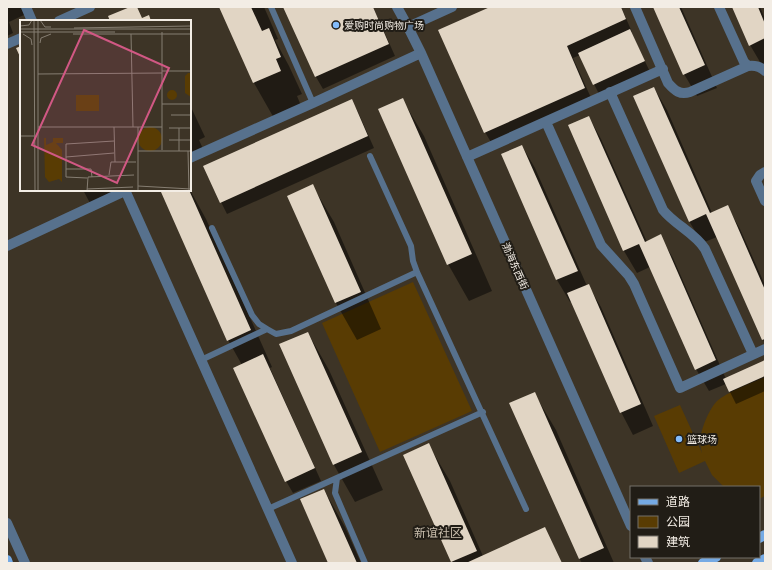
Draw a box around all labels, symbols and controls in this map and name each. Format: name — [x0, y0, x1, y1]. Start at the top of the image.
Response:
place label: 爱购时尚购物广场 — [344, 18, 424, 33]
inset map — [20, 20, 191, 191]
marker: 爱购时尚购物广场 — [331, 20, 341, 30]
street label: 渤海东西街 — [498, 240, 532, 292]
place label: 篮球场 — [687, 432, 717, 447]
marker: 篮球场 — [674, 434, 684, 444]
legend — [630, 486, 760, 558]
text: 道路 — [666, 493, 690, 510]
text: 公园 — [666, 513, 690, 530]
district label: 新谊社区 — [414, 524, 462, 541]
text: 建筑 — [666, 533, 690, 550]

